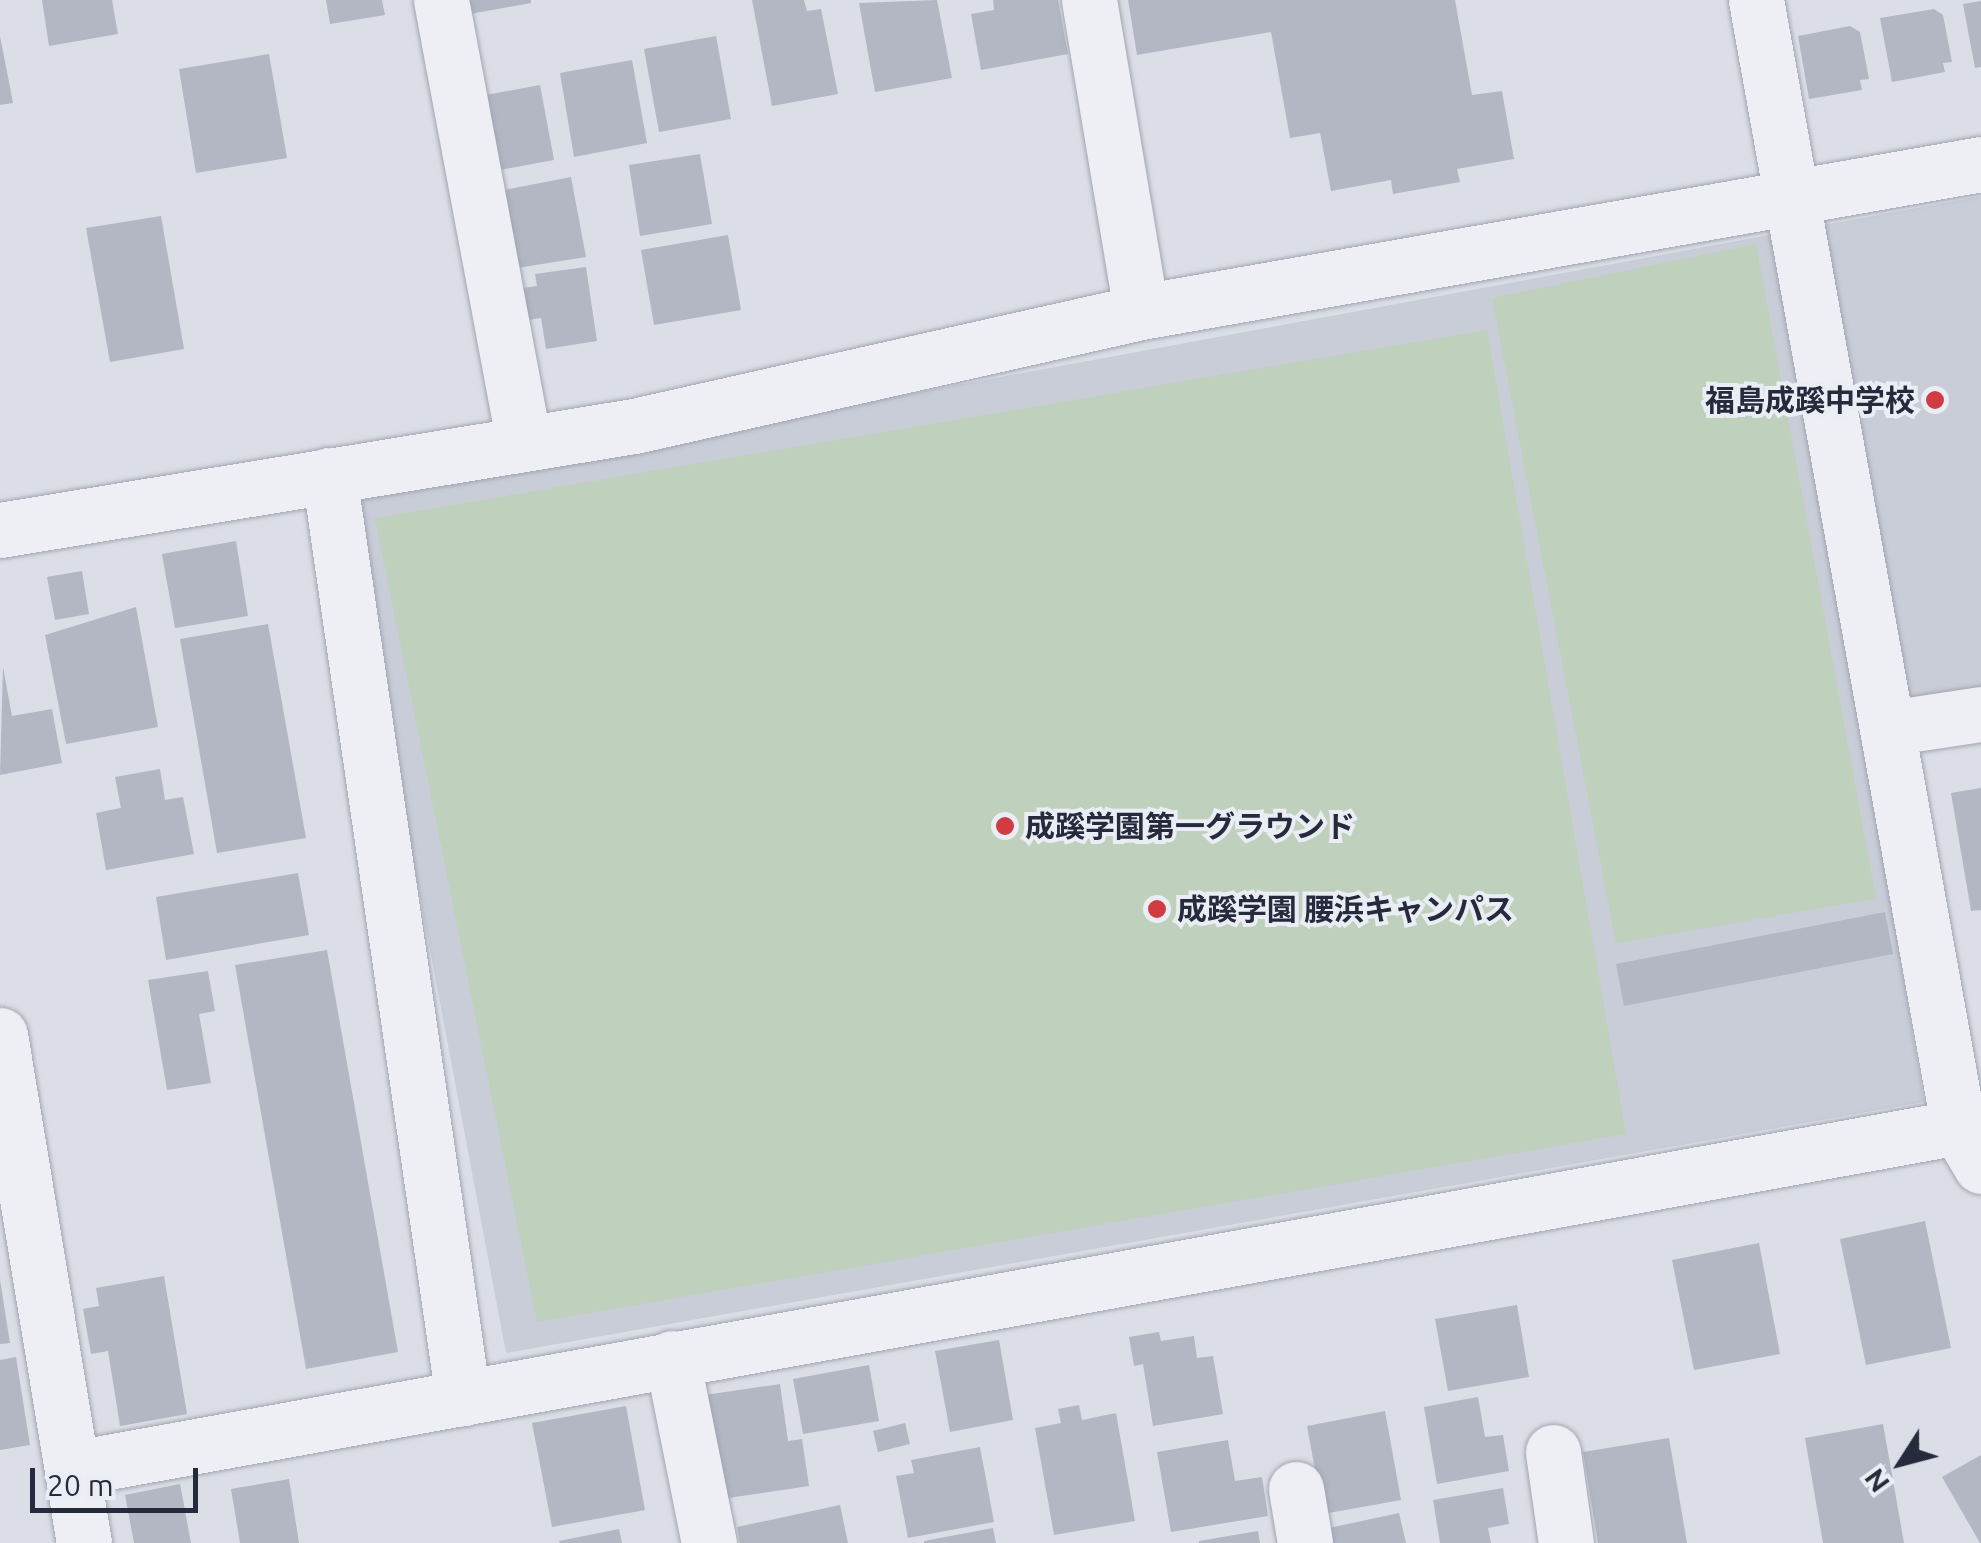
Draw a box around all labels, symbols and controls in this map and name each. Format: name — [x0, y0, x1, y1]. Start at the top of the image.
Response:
place label: 福島成蹊中学校 — [1705, 382, 1915, 418]
marker: 福島成蹊中学校 — [1924, 389, 1946, 411]
place label: 成蹊学園第一グラウンド — [1025, 808, 1355, 844]
marker: 成蹊学園第一グラウンド — [994, 815, 1016, 837]
place label: 成蹊学園 腰浜キャンパス — [1177, 891, 1514, 927]
marker: 成蹊学園 腰浜キャンパス — [1146, 898, 1168, 920]
north arrow — [1851, 1413, 1951, 1513]
scale bar — [35, 1448, 202, 1510]
text: N — [1858, 1463, 1895, 1498]
text: 20 m — [47, 1468, 114, 1502]

